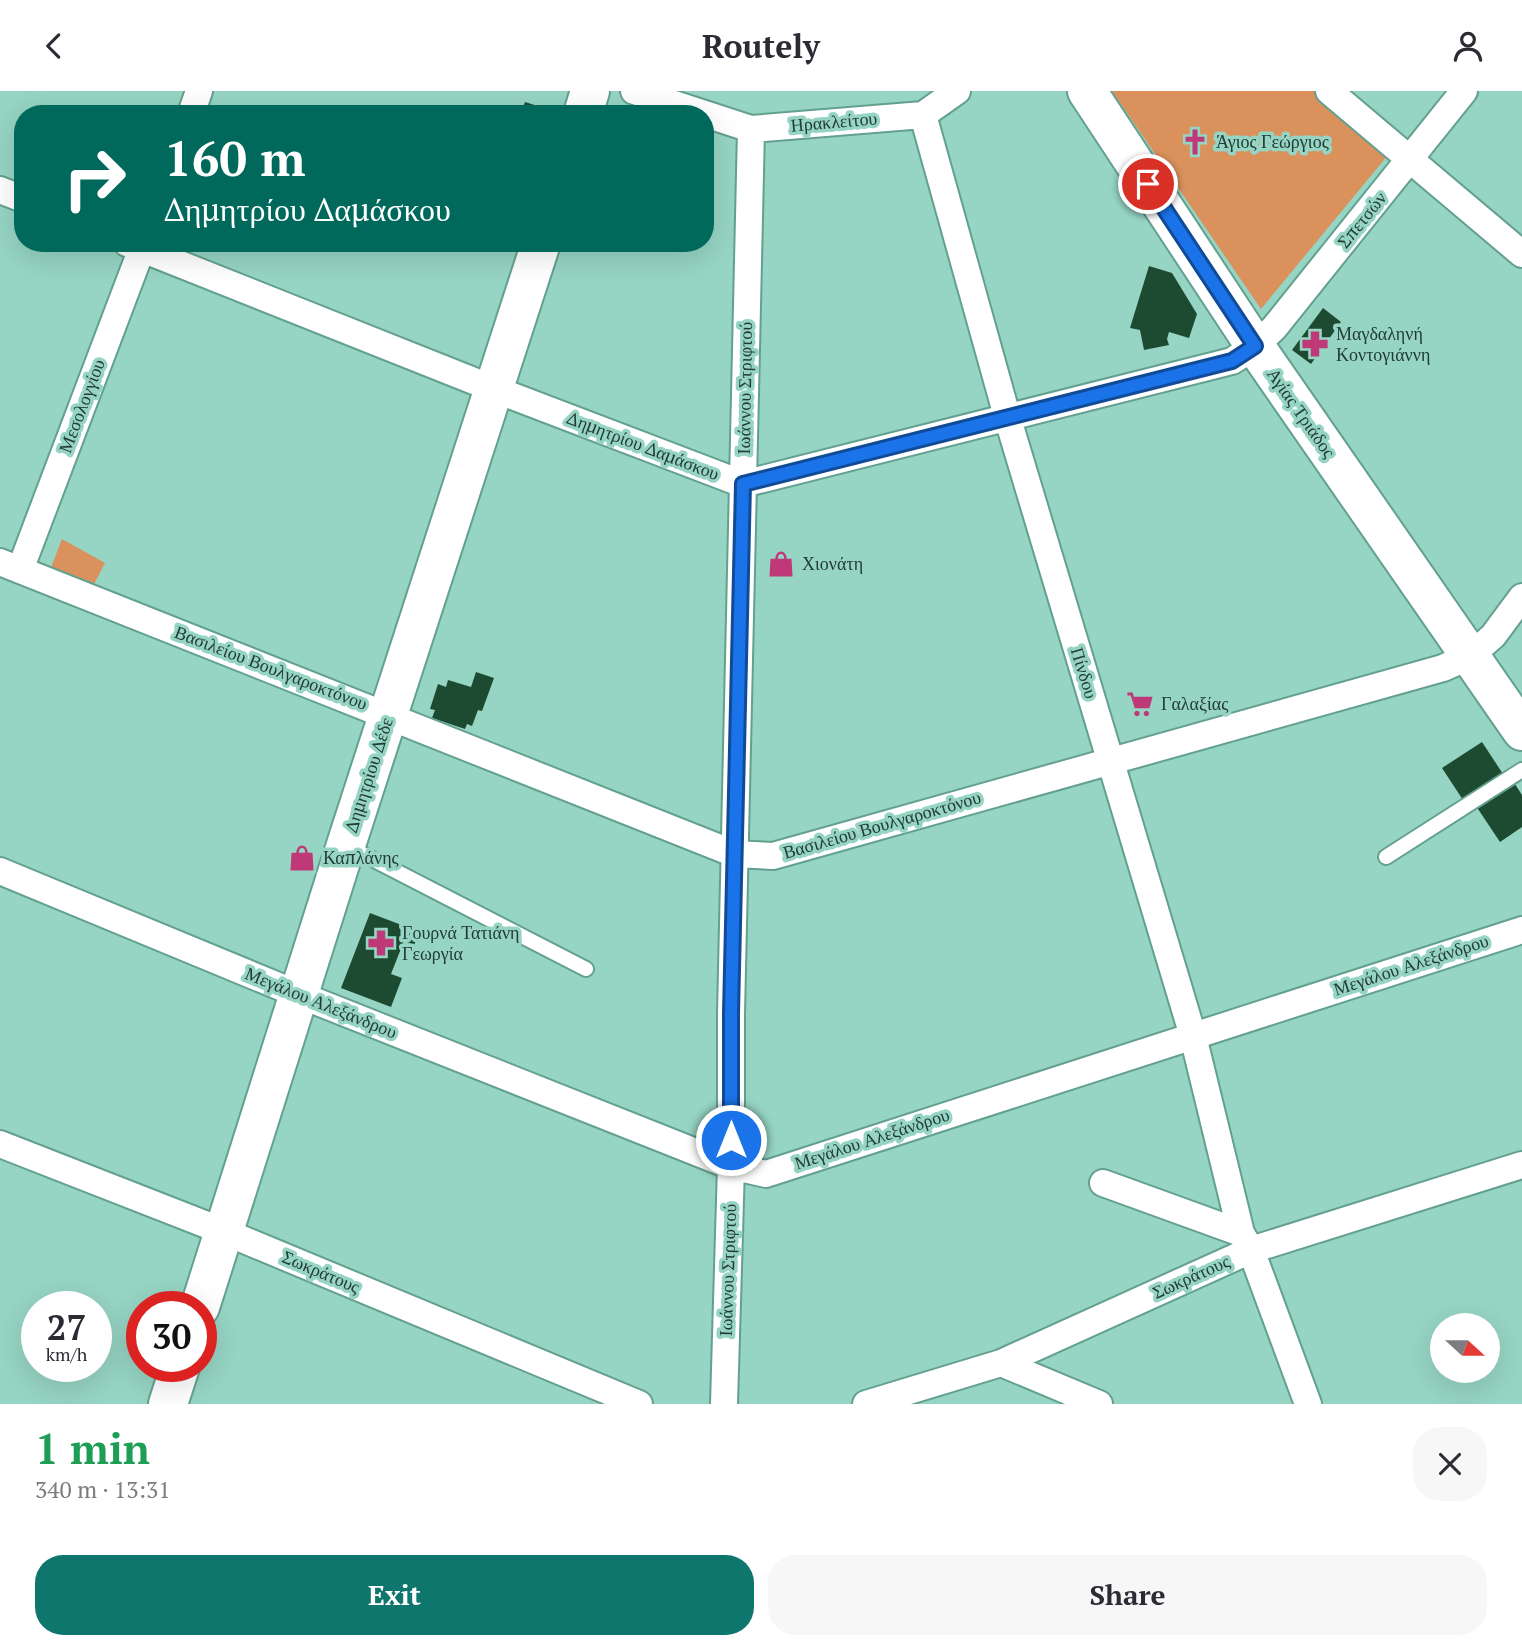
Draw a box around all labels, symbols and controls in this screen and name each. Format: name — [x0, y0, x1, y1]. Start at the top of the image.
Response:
text: Routely — [702, 25, 820, 67]
icon: back — [35, 27, 73, 65]
icon: person — [1449, 27, 1487, 65]
street label: Ηρακλείτου — [790, 105, 878, 137]
text: 160 m — [164, 125, 306, 190]
church icon: Άγιος Γεώργιος — [1180, 127, 1210, 157]
place label: Άγιος Γεώργιος — [1216, 129, 1329, 153]
icon: right — [49, 133, 140, 224]
pin — [1118, 154, 1178, 214]
icon: arrive — [1129, 165, 1167, 203]
street label: Σπετσών — [1331, 186, 1391, 253]
text: Δημητρίου Δαμάσκου — [164, 188, 451, 230]
street label: Ιωάννου Στριφτού — [731, 321, 757, 454]
place label: Μαγδαληνή Κοντογιάννη — [1336, 321, 1430, 366]
pharmacy icon: Μαγδαληνή Κοντογιάννη — [1300, 329, 1330, 359]
street label: Μεσολογγίου — [52, 355, 110, 456]
street label: Αγίας Τριάδος — [1262, 363, 1342, 462]
street label: Δημητρίου Δαμάσκου — [564, 405, 723, 485]
shop icon: Χιονάτη — [766, 549, 796, 579]
place label: Χιονάτη — [802, 551, 863, 575]
street label: Βασιλείου Βουλγαροκτόνου — [171, 619, 371, 715]
street label: Πίνδου — [1066, 644, 1104, 701]
supermarket icon: Γαλαξίας — [1125, 689, 1155, 719]
place label: Γαλαξίας — [1161, 691, 1228, 715]
street label: Δημητρίου Δέδε — [338, 714, 398, 835]
street label: Βασιλείου Βουλγαροκτόνου — [780, 784, 984, 864]
shop icon: Καπλάνης — [287, 843, 317, 873]
place label: Καπλάνης — [323, 845, 399, 869]
place label: Γουρνά Τατιάνη Γεωργία — [402, 920, 520, 965]
pharmacy icon: Γουρνά Τατιάνη Γεωργία — [366, 928, 396, 958]
street label: Μεγάλου Αλεξάνδρου — [1330, 928, 1491, 1000]
street label: Μεγάλου Αλεξάνδρου — [242, 961, 401, 1043]
street label: Μεγάλου Αλεξάνδρου — [791, 1102, 952, 1174]
position arrow — [694, 1103, 768, 1177]
street label: Ιωάννου Στριφτού — [713, 1203, 741, 1337]
street label: Σωκράτους — [279, 1244, 364, 1298]
street label: Σωκράτους — [1148, 1248, 1233, 1304]
speed limit sign: 30 — [126, 1291, 217, 1382]
text: 27 — [47, 1304, 86, 1350]
north arrow — [1430, 1313, 1500, 1383]
map controls — [1430, 1313, 1500, 1383]
text: km/h — [46, 1342, 87, 1366]
text: 1 min — [35, 1420, 150, 1476]
button: close — [1413, 1427, 1487, 1501]
text: 340 m · 13:31 — [35, 1474, 170, 1505]
button: Exit — [35, 1555, 754, 1635]
button: Share — [768, 1555, 1487, 1635]

